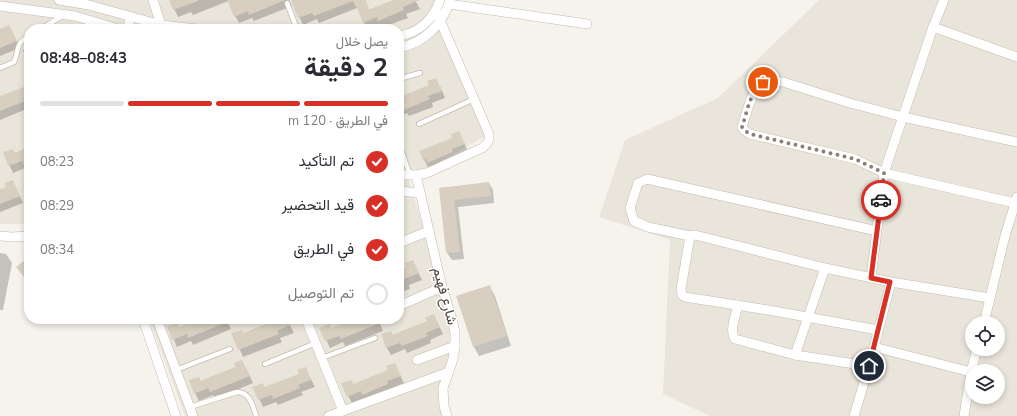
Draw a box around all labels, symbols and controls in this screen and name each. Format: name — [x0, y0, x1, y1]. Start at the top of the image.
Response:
text: يصل خلال — [336, 33, 388, 51]
text: 08:43–08:48 — [40, 48, 127, 68]
text: 2 دقيقة — [304, 50, 388, 85]
pin — [746, 65, 780, 99]
icon: bag — [752, 71, 774, 93]
text: في الطريق · 120 m — [288, 112, 388, 130]
text: تم التأكيد — [298, 151, 354, 171]
icon: check — [366, 151, 388, 173]
text: 08:23 — [40, 153, 74, 171]
courier — [861, 180, 901, 220]
icon: car — [870, 189, 892, 211]
text: قيد التحضير — [282, 195, 354, 215]
icon: check — [366, 195, 388, 217]
text: 08:29 — [40, 197, 74, 215]
text: في الطريق — [294, 239, 354, 259]
icon: check — [366, 239, 388, 261]
text: 08:34 — [40, 241, 74, 259]
street label: شارع فهيم — [427, 265, 462, 327]
text: تم التوصيل — [288, 283, 354, 303]
map controls — [965, 316, 1005, 404]
button: locate — [965, 316, 1005, 356]
pin — [852, 349, 886, 383]
icon: home — [858, 355, 880, 377]
button: layers — [965, 364, 1005, 404]

